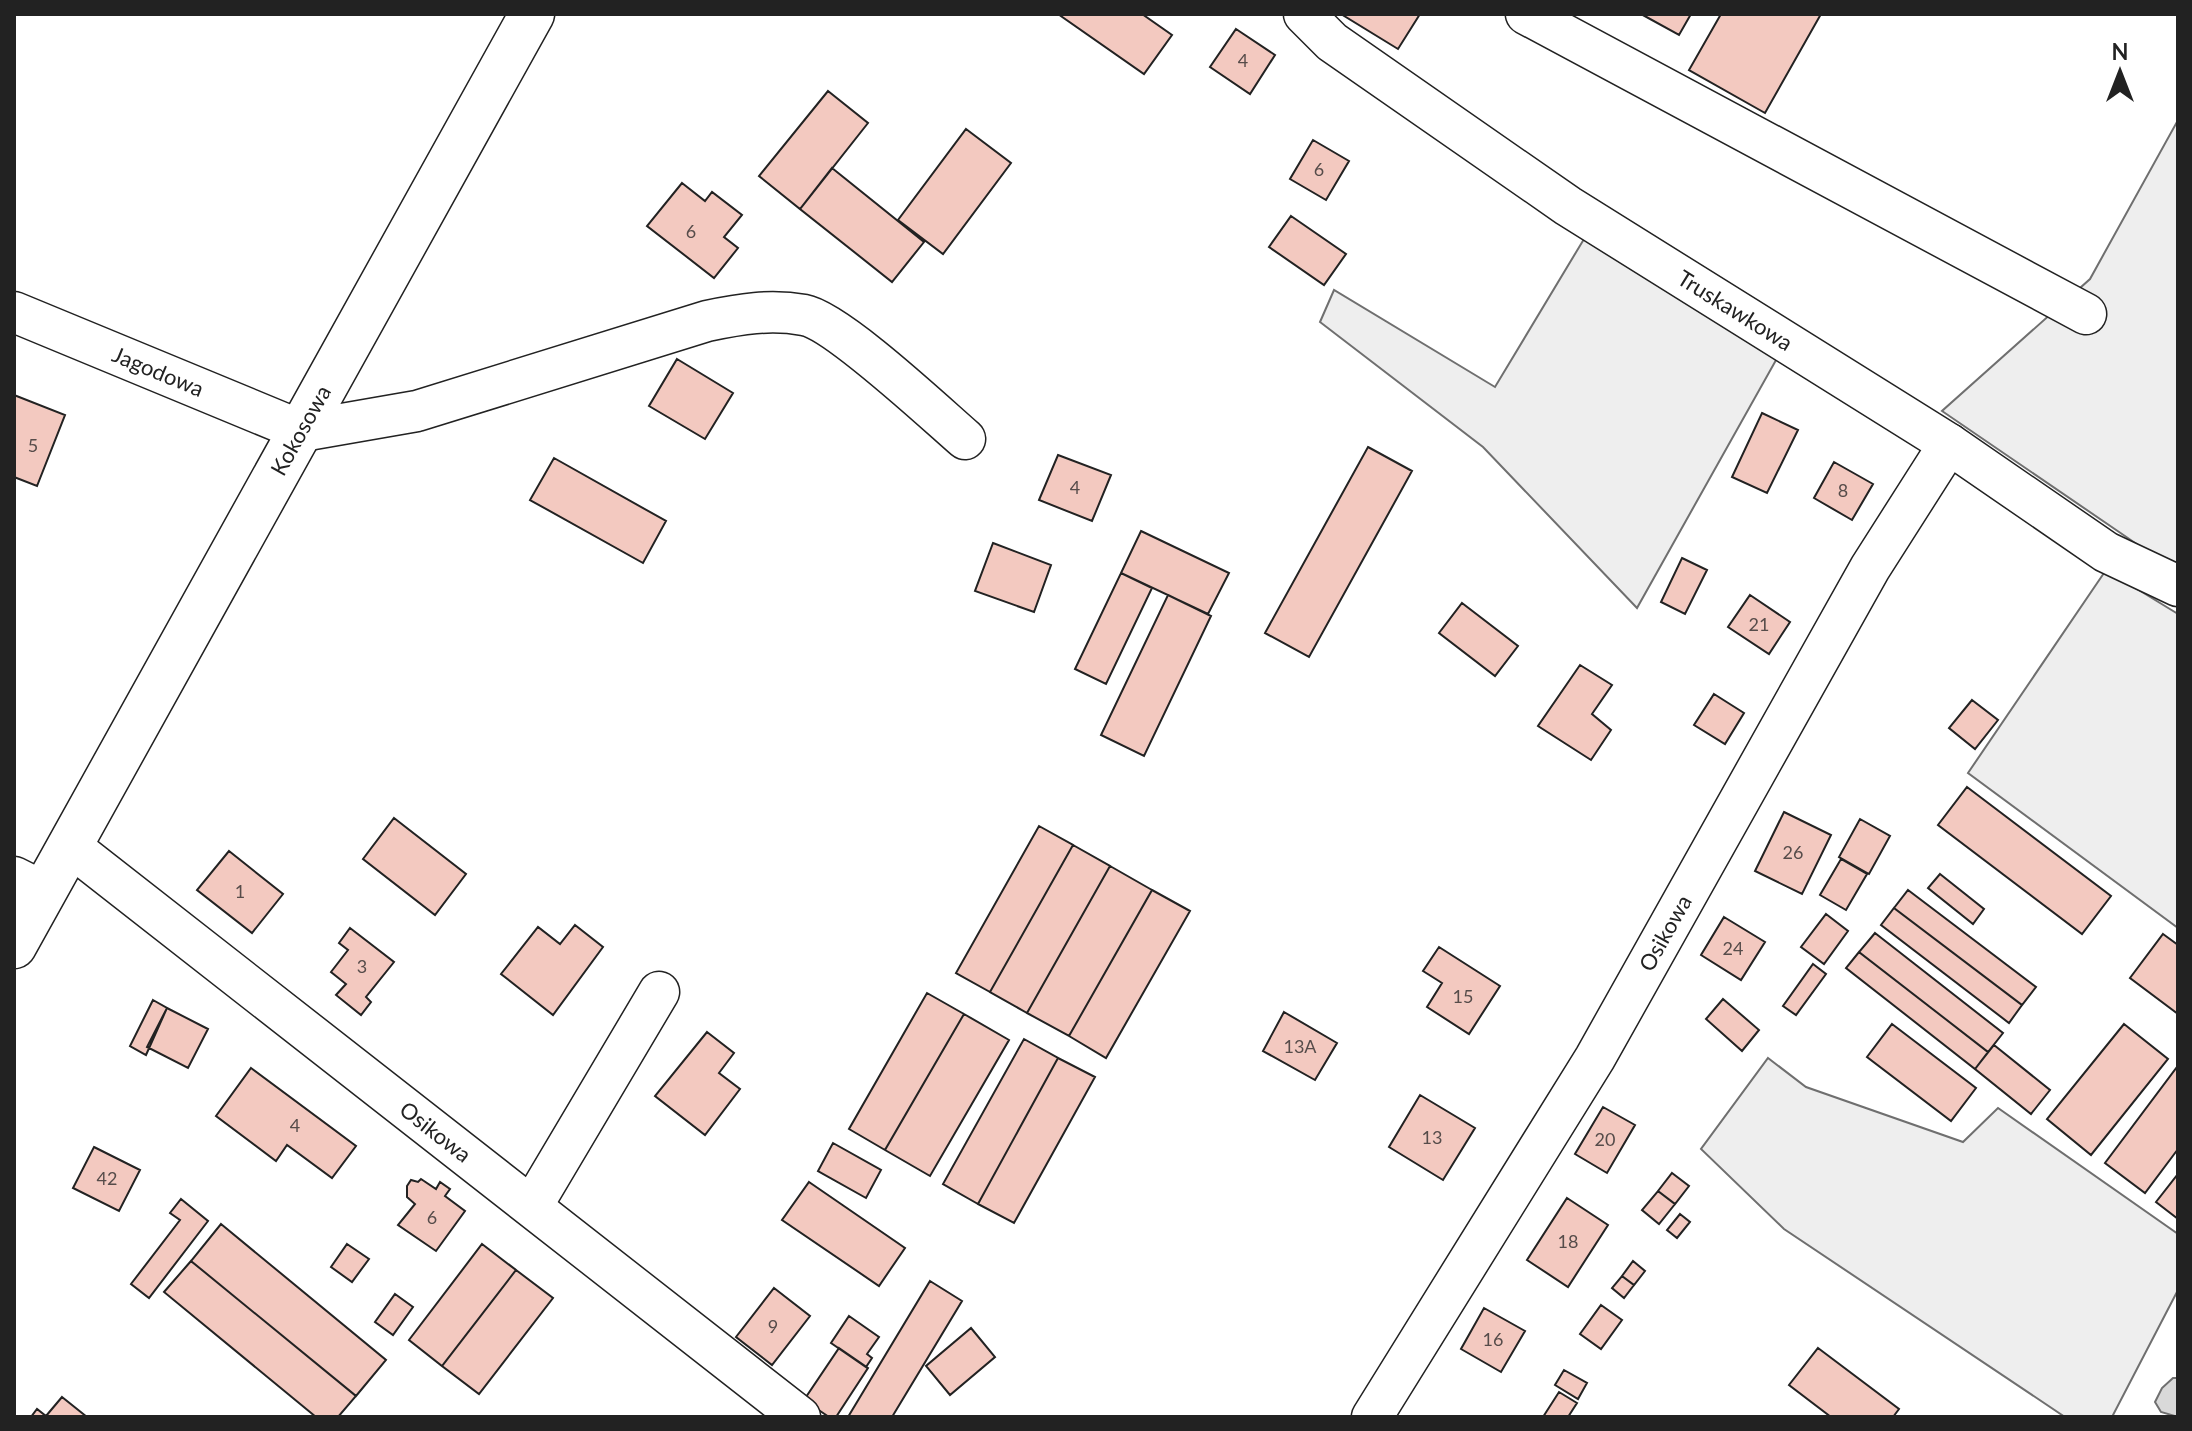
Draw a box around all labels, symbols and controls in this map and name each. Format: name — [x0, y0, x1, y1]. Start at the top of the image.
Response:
north arrow — [2080, 32, 2160, 112]
text: N — [2112, 38, 2128, 65]
house number: 4 — [1238, 49, 1248, 71]
house number: 6 — [1314, 158, 1324, 180]
house number: 6 — [686, 220, 696, 242]
street label: Truskawkowa — [1673, 264, 1798, 356]
street label: Jagodowa — [109, 340, 208, 402]
street label: Kokosowa — [264, 380, 336, 480]
house number: 5 — [28, 434, 38, 456]
house number: 4 — [1070, 476, 1080, 498]
house number: 8 — [1838, 479, 1848, 501]
house number: 21 — [1749, 613, 1769, 635]
house number: 26 — [1783, 841, 1803, 863]
house number: 1 — [235, 880, 245, 902]
street label: Osikowa — [1633, 890, 1697, 976]
house number: 24 — [1723, 937, 1743, 959]
house number: 3 — [357, 955, 367, 977]
house number: 15 — [1453, 985, 1473, 1007]
house number: 13A — [1283, 1035, 1317, 1057]
street label: Osikowa — [395, 1095, 477, 1168]
house number: 4 — [290, 1114, 300, 1136]
house number: 13 — [1422, 1126, 1442, 1148]
house number: 20 — [1595, 1128, 1615, 1150]
house number: 42 — [97, 1167, 117, 1189]
house number: 6 — [427, 1206, 437, 1228]
house number: 18 — [1558, 1230, 1578, 1252]
house number: 9 — [768, 1315, 778, 1337]
house number: 16 — [1483, 1328, 1503, 1350]

